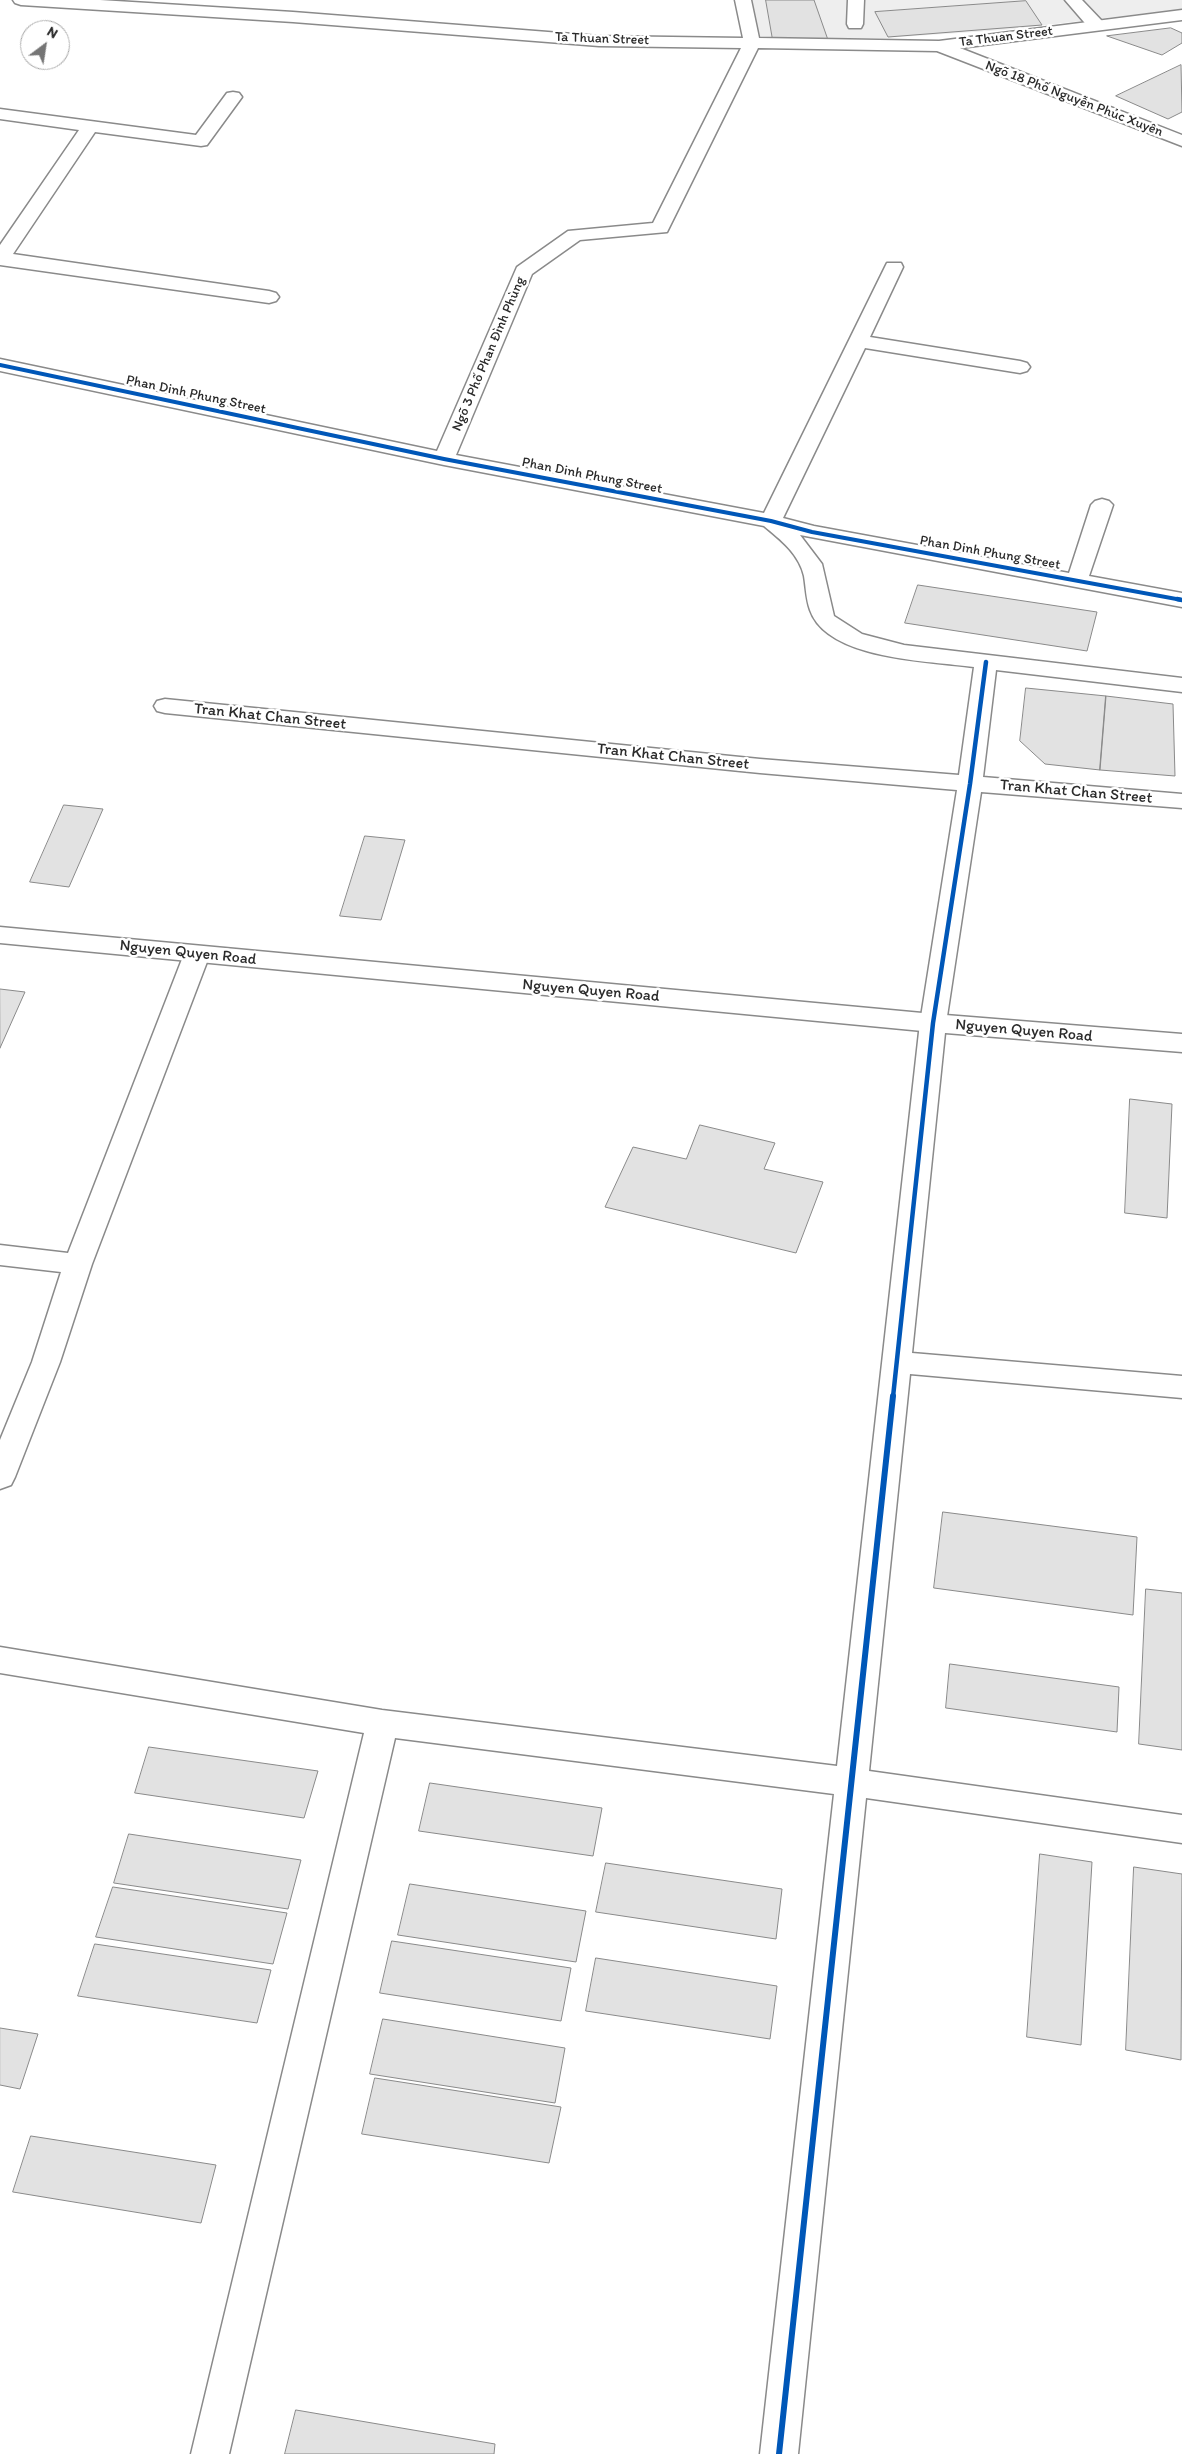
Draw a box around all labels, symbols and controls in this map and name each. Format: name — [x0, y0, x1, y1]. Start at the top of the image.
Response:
north arrow — [20, 20, 70, 70]
text: N — [44, 23, 61, 42]
street label: Ta Thuan Street — [958, 23, 1054, 51]
street label: Ta Thuan Street — [554, 29, 650, 49]
street label: Ngõ 18 Phố Nguyễn Phúc Xuyên — [983, 57, 1165, 141]
street label: Ngõ 3 Phố Phan Đình Phùng — [449, 274, 529, 434]
street label: Phan Dinh Phung Street — [125, 372, 267, 418]
street label: Phan Dinh Phung Street — [520, 454, 664, 498]
street label: Phan Dinh Phung Street — [918, 532, 1062, 574]
street label: Tran Khat Chan Street — [193, 699, 347, 735]
street label: Tran Khat Chan Street — [596, 739, 750, 775]
street label: Tran Khat Chan Street — [999, 776, 1153, 808]
street label: Nguyen Quyen Road — [119, 936, 257, 970]
street label: Nguyen Quyen Road — [522, 975, 660, 1007]
street label: Nguyen Quyen Road — [955, 1015, 1093, 1047]

